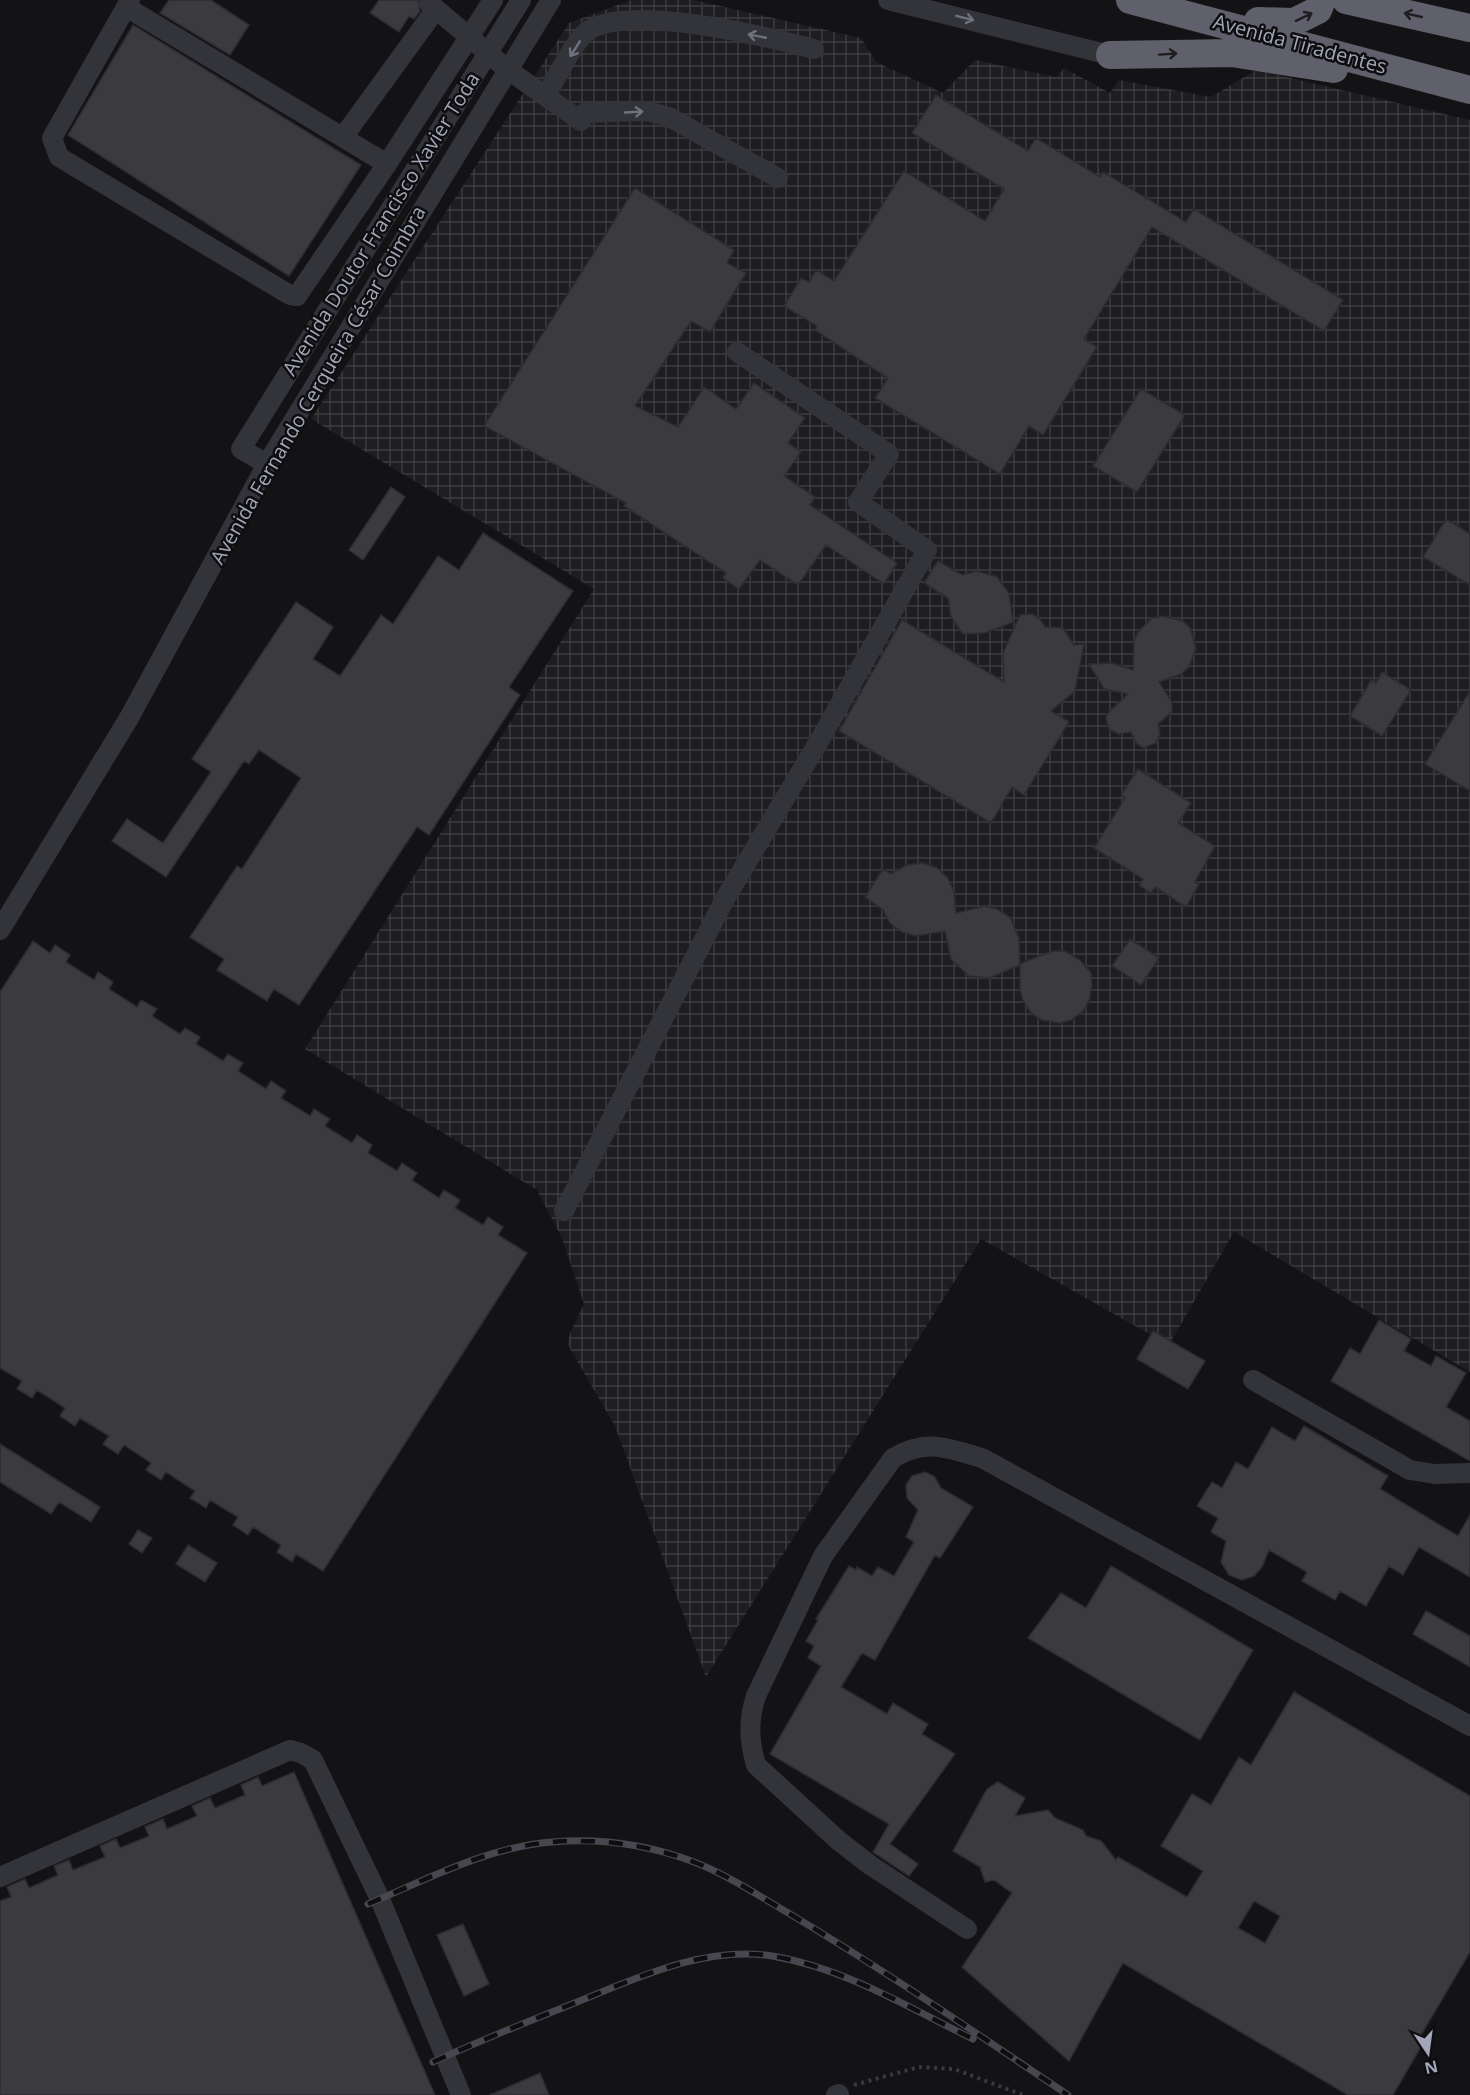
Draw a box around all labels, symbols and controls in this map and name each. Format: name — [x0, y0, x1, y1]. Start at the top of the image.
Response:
street label: Avenida Tiradentes — [1210, 7, 1390, 80]
one-way arrow — [1404, 9, 1423, 20]
one-way arrow — [1295, 11, 1313, 23]
one-way arrow — [956, 12, 975, 24]
one-way arrow — [747, 30, 767, 41]
one-way arrow — [568, 40, 581, 57]
one-way arrow — [1158, 49, 1178, 60]
street label: Avenida Doutor Francisco Xavier Toda — [276, 67, 485, 380]
one-way arrow — [624, 106, 644, 117]
street label: Avenida Fernando Cerqueira César Coimbra — [204, 201, 432, 569]
north arrow — [1398, 2023, 1458, 2083]
text: N — [1423, 2055, 1440, 2080]

